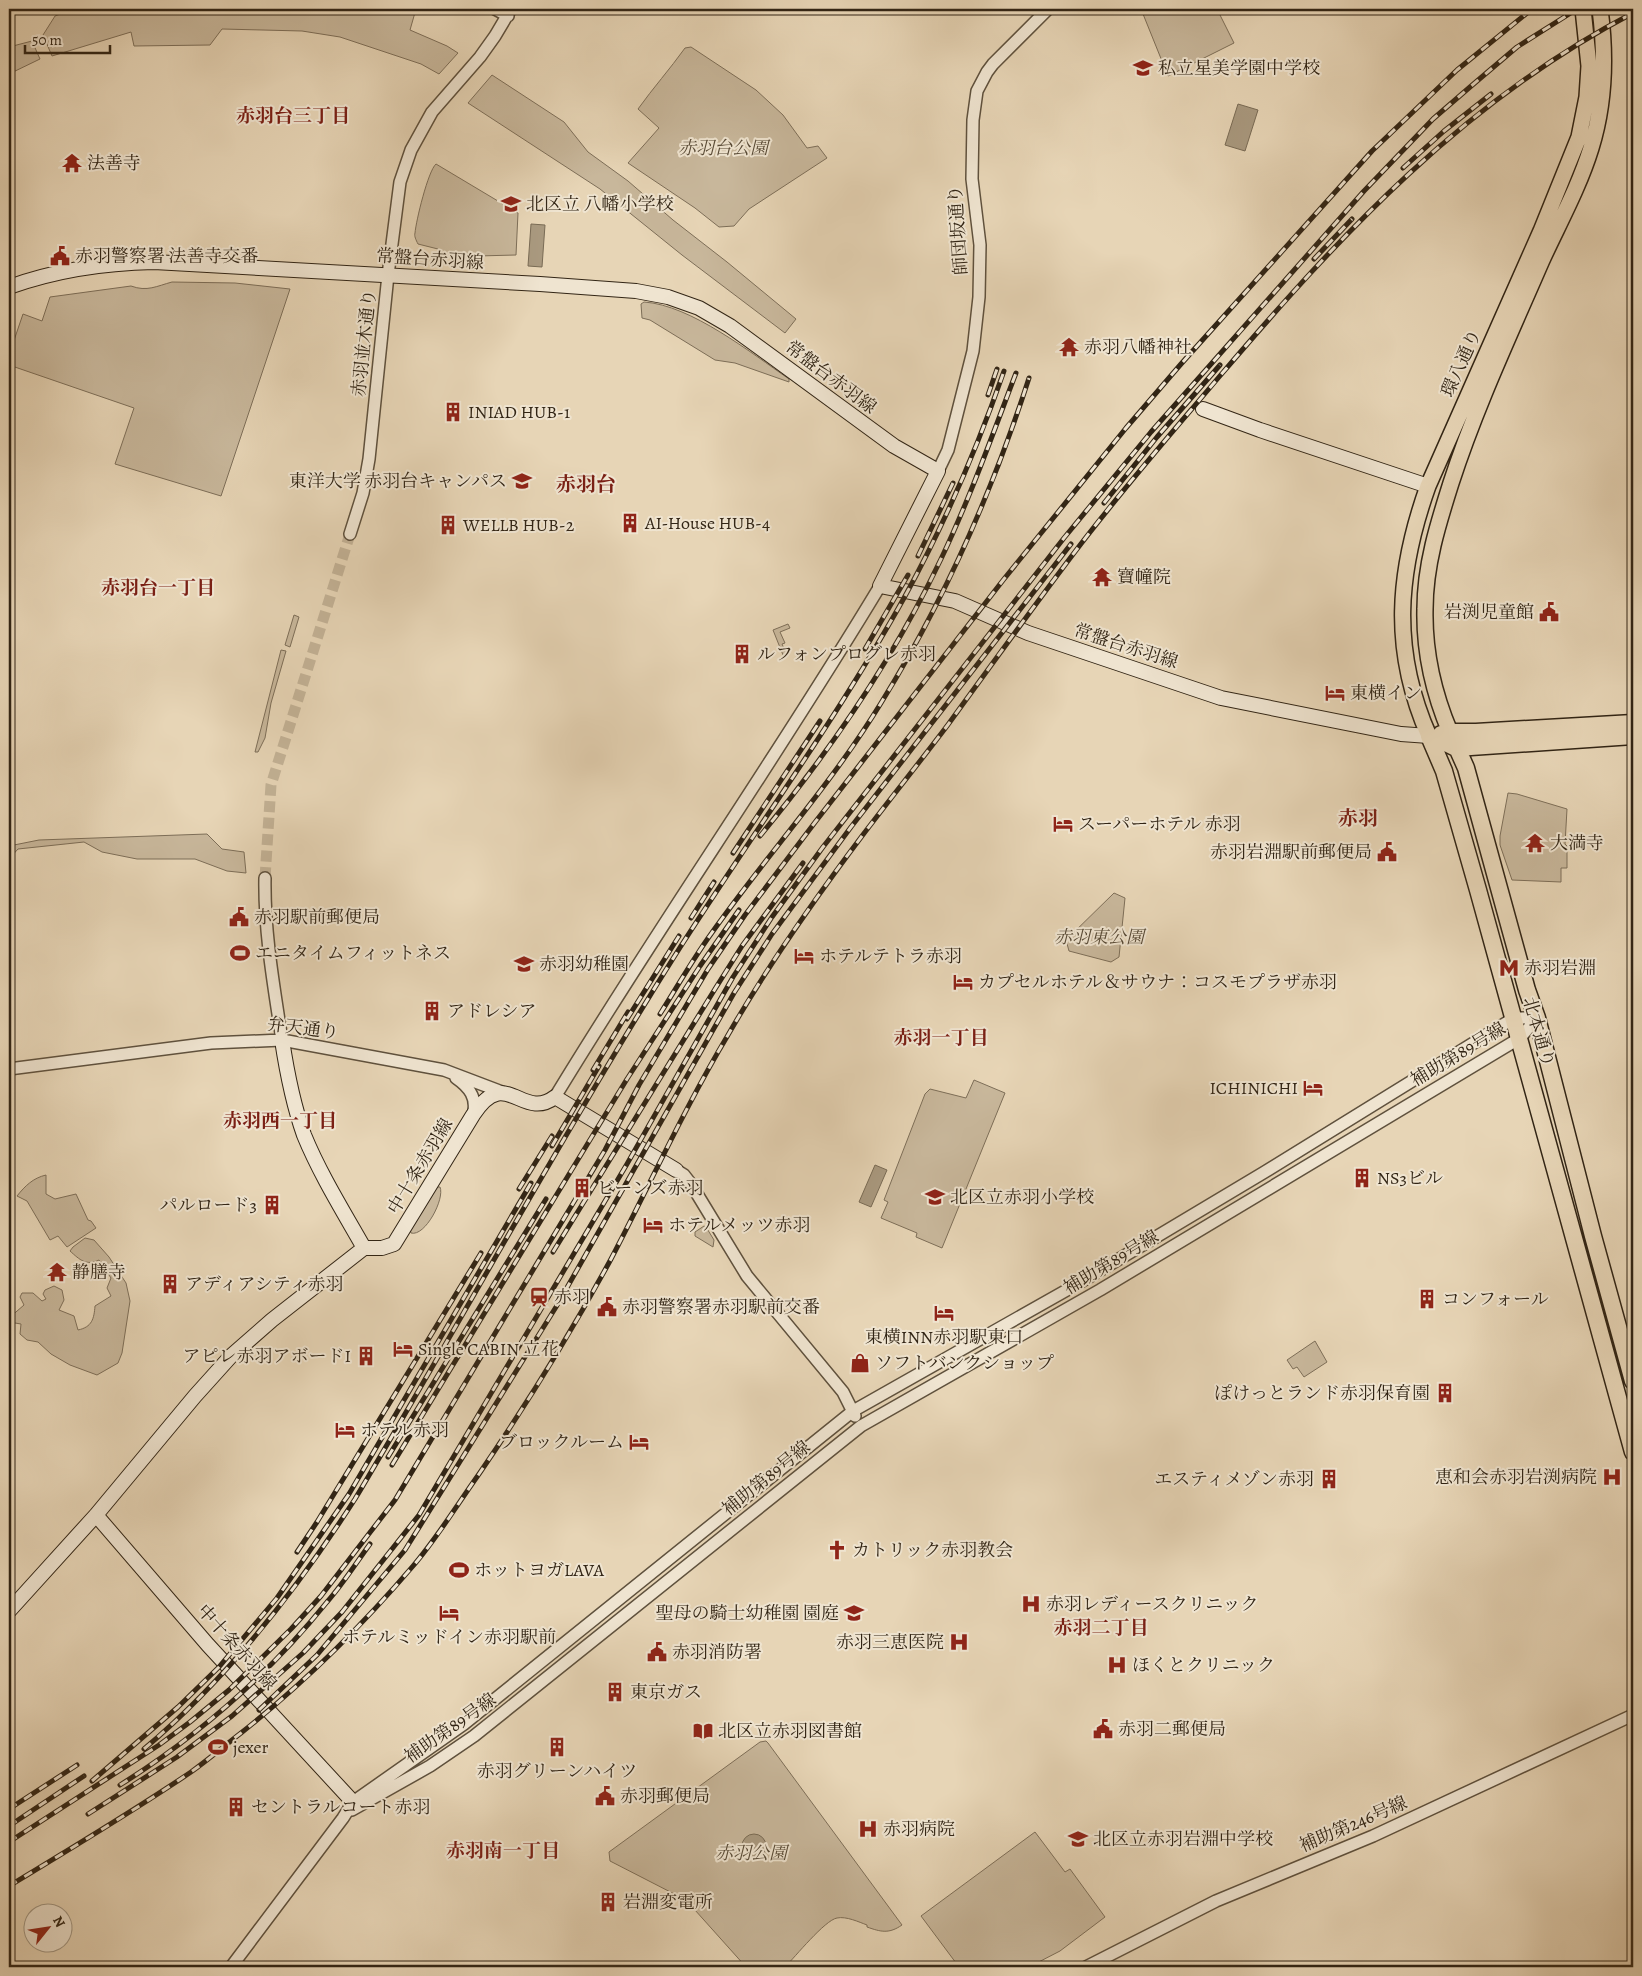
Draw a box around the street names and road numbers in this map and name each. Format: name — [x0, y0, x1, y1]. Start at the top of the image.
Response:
street label: 師団坂通り — [943, 184, 973, 276]
street label: 常盤台赤羽線 — [375, 243, 485, 275]
street label: 赤羽並木通り — [346, 288, 382, 398]
street label: 環八通り — [1435, 325, 1487, 401]
street label: 常盤台赤羽線 — [781, 335, 881, 419]
street label: 常盤台赤羽線 — [1071, 618, 1181, 674]
street label: 北本通り — [1518, 994, 1560, 1070]
street label: 弁天通り — [266, 1012, 340, 1044]
street label: 補助第89号線 — [1406, 1016, 1510, 1092]
street label: 中十条赤羽線 — [382, 1114, 458, 1218]
street label: 補助第89号線 — [1059, 1224, 1163, 1300]
street label: 補助第89号線 — [717, 1435, 815, 1521]
street label: 中十条赤羽線 — [192, 1599, 282, 1695]
street label: 補助第89号線 — [399, 1688, 501, 1768]
street label: 補助第246号線 — [1295, 1790, 1411, 1858]

